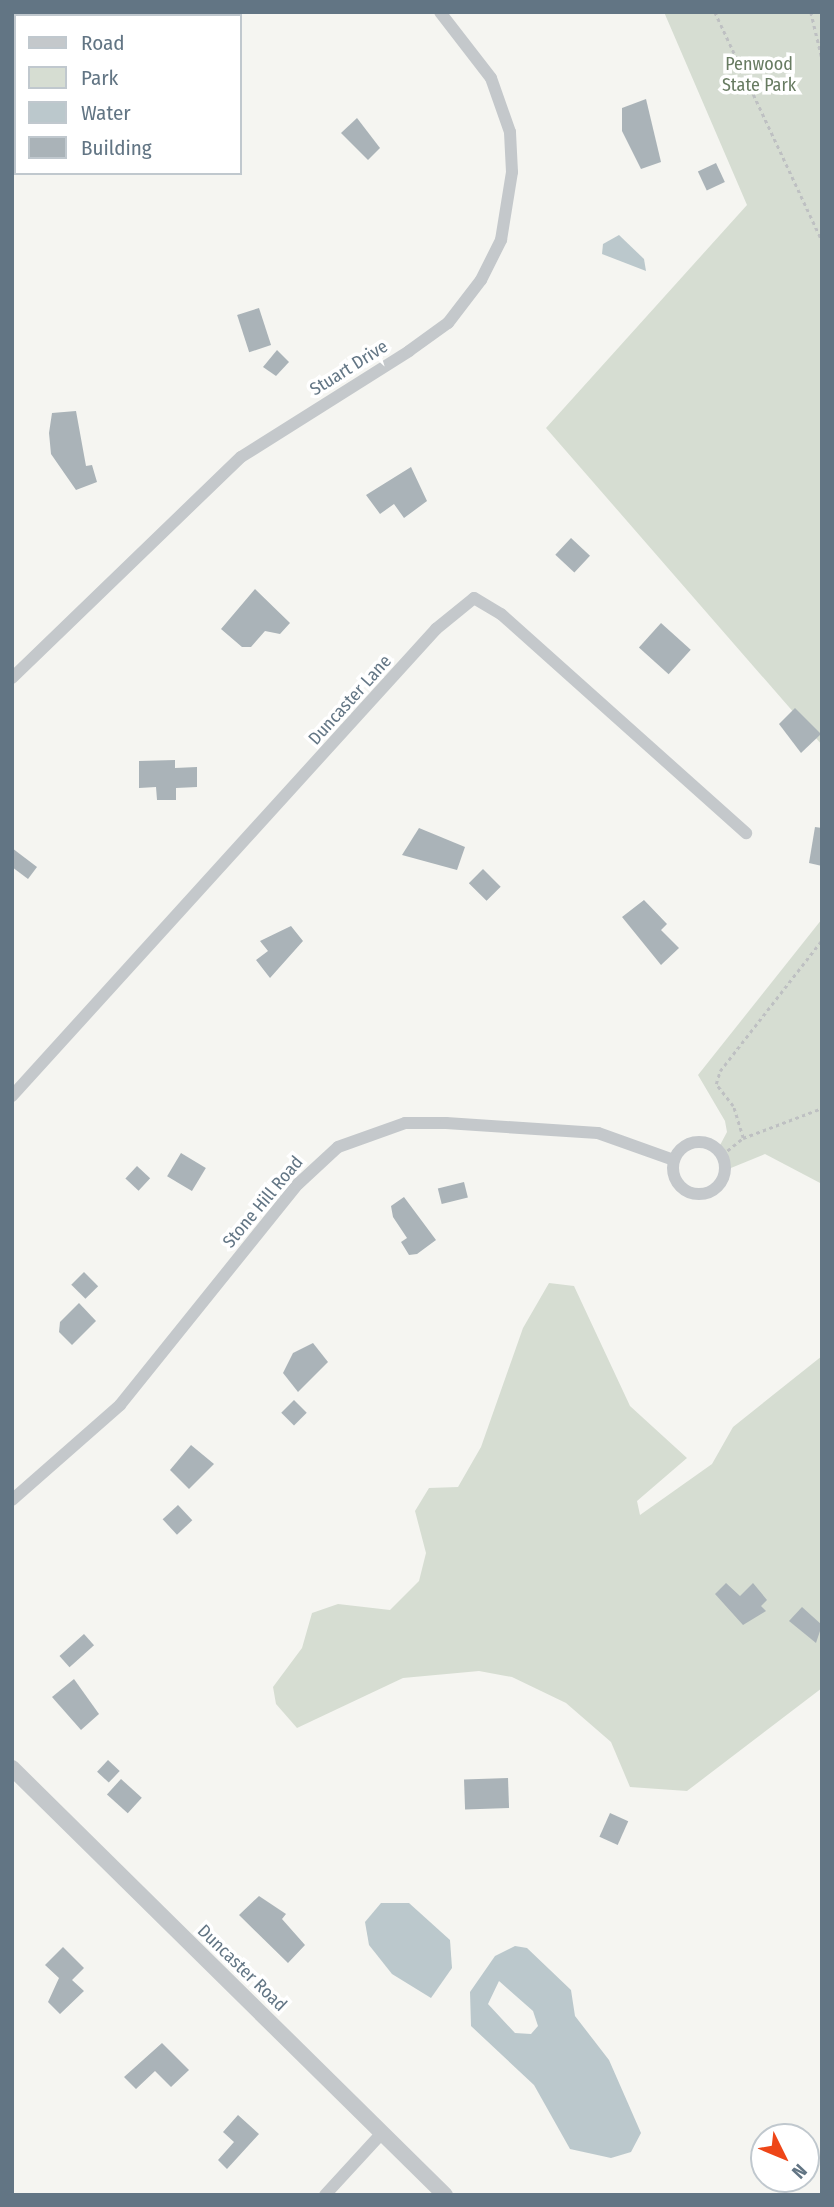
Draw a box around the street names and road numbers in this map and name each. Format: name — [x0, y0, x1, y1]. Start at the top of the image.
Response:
street label: Stuart Drive — [306, 336, 392, 400]
street label: Duncaster Lane — [304, 651, 396, 749]
street label: Stone Hill Road — [218, 1152, 308, 1252]
street label: Duncaster Road — [193, 1920, 291, 2016]

